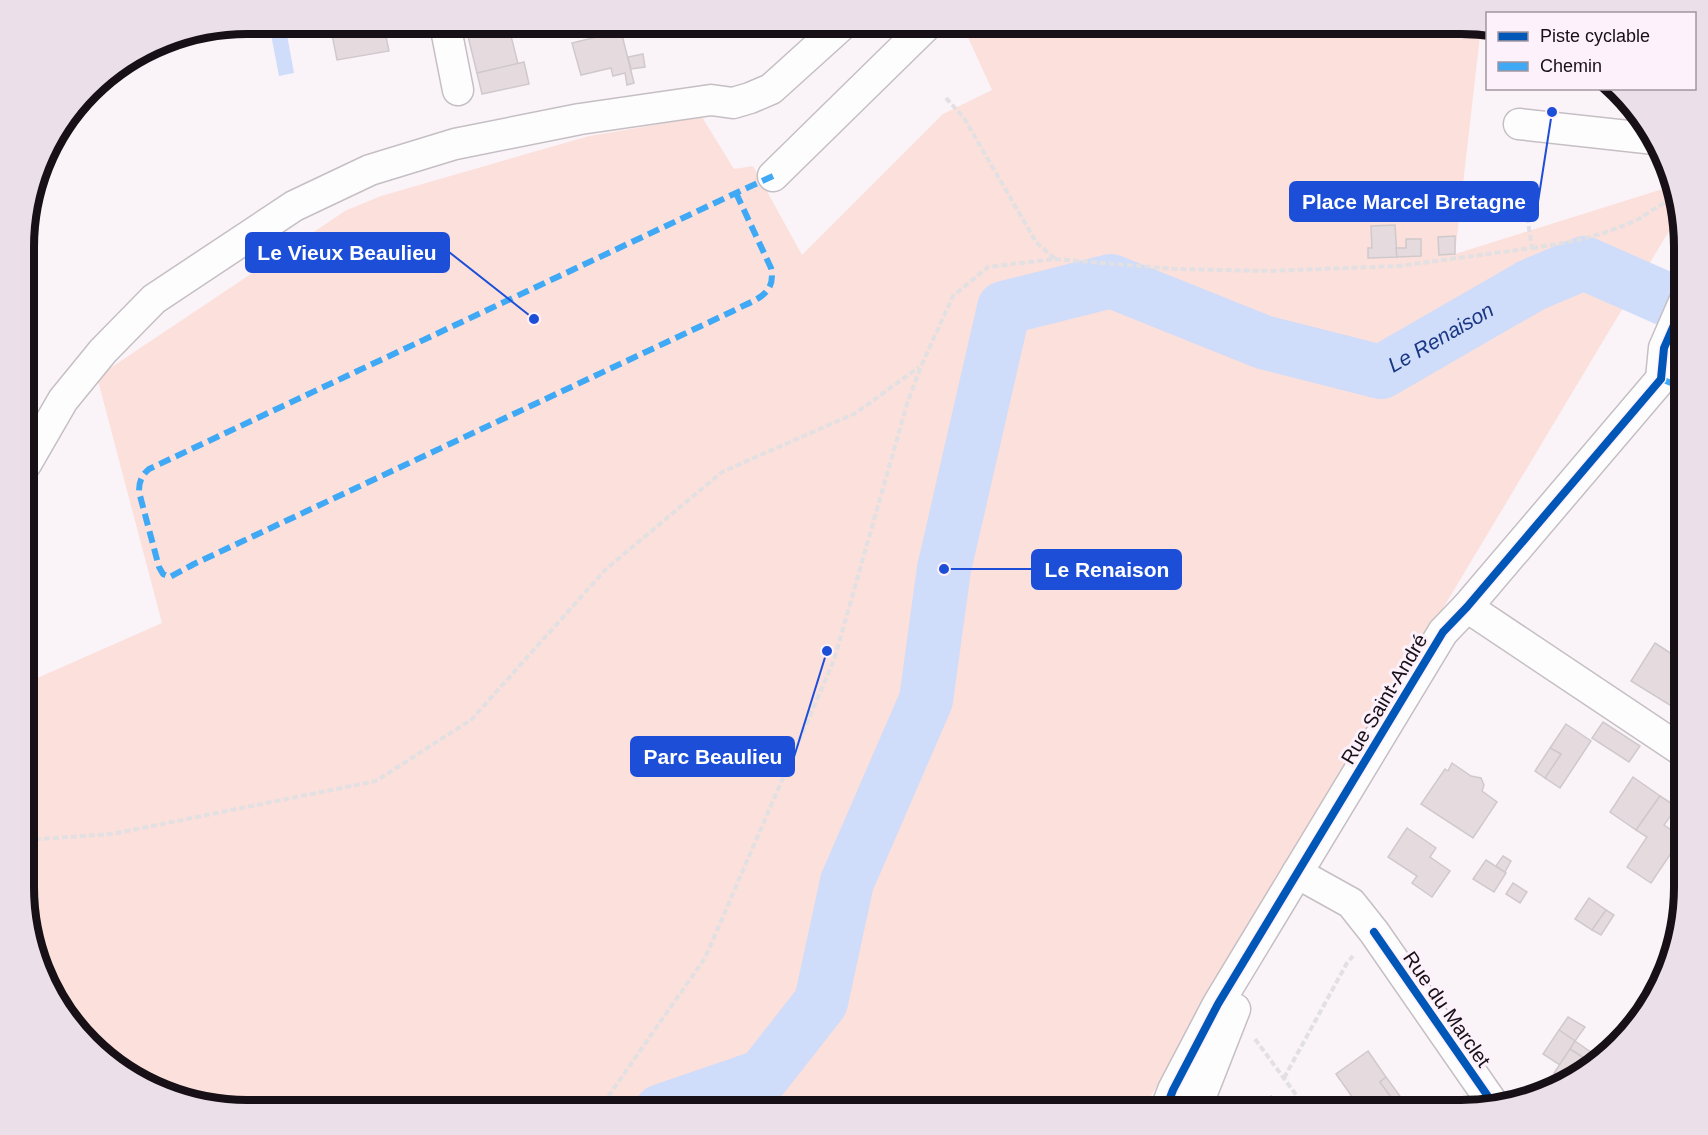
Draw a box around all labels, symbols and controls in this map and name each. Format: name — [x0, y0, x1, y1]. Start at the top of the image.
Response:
legend — [1486, 12, 1696, 90]
text: Piste cyclable — [1540, 26, 1650, 46]
text: Chemin — [1540, 56, 1602, 76]
callout: Place Marcel Bretagne — [1290, 182, 1538, 221]
text: Place Marcel Bretagne — [1302, 190, 1526, 213]
callout: Le Vieux Beaulieu — [246, 233, 449, 272]
text: Le Vieux Beaulieu — [257, 241, 437, 264]
water label: Le Renaison — [1384, 298, 1497, 377]
callout: Le Renaison — [1032, 550, 1181, 589]
text: Le Renaison — [1045, 558, 1169, 581]
street label: Rue Saint-André — [1336, 630, 1432, 768]
callout: Parc Beaulieu — [631, 737, 794, 776]
text: Parc Beaulieu — [644, 745, 782, 768]
street label: Rue du Marclet — [1399, 947, 1495, 1071]

